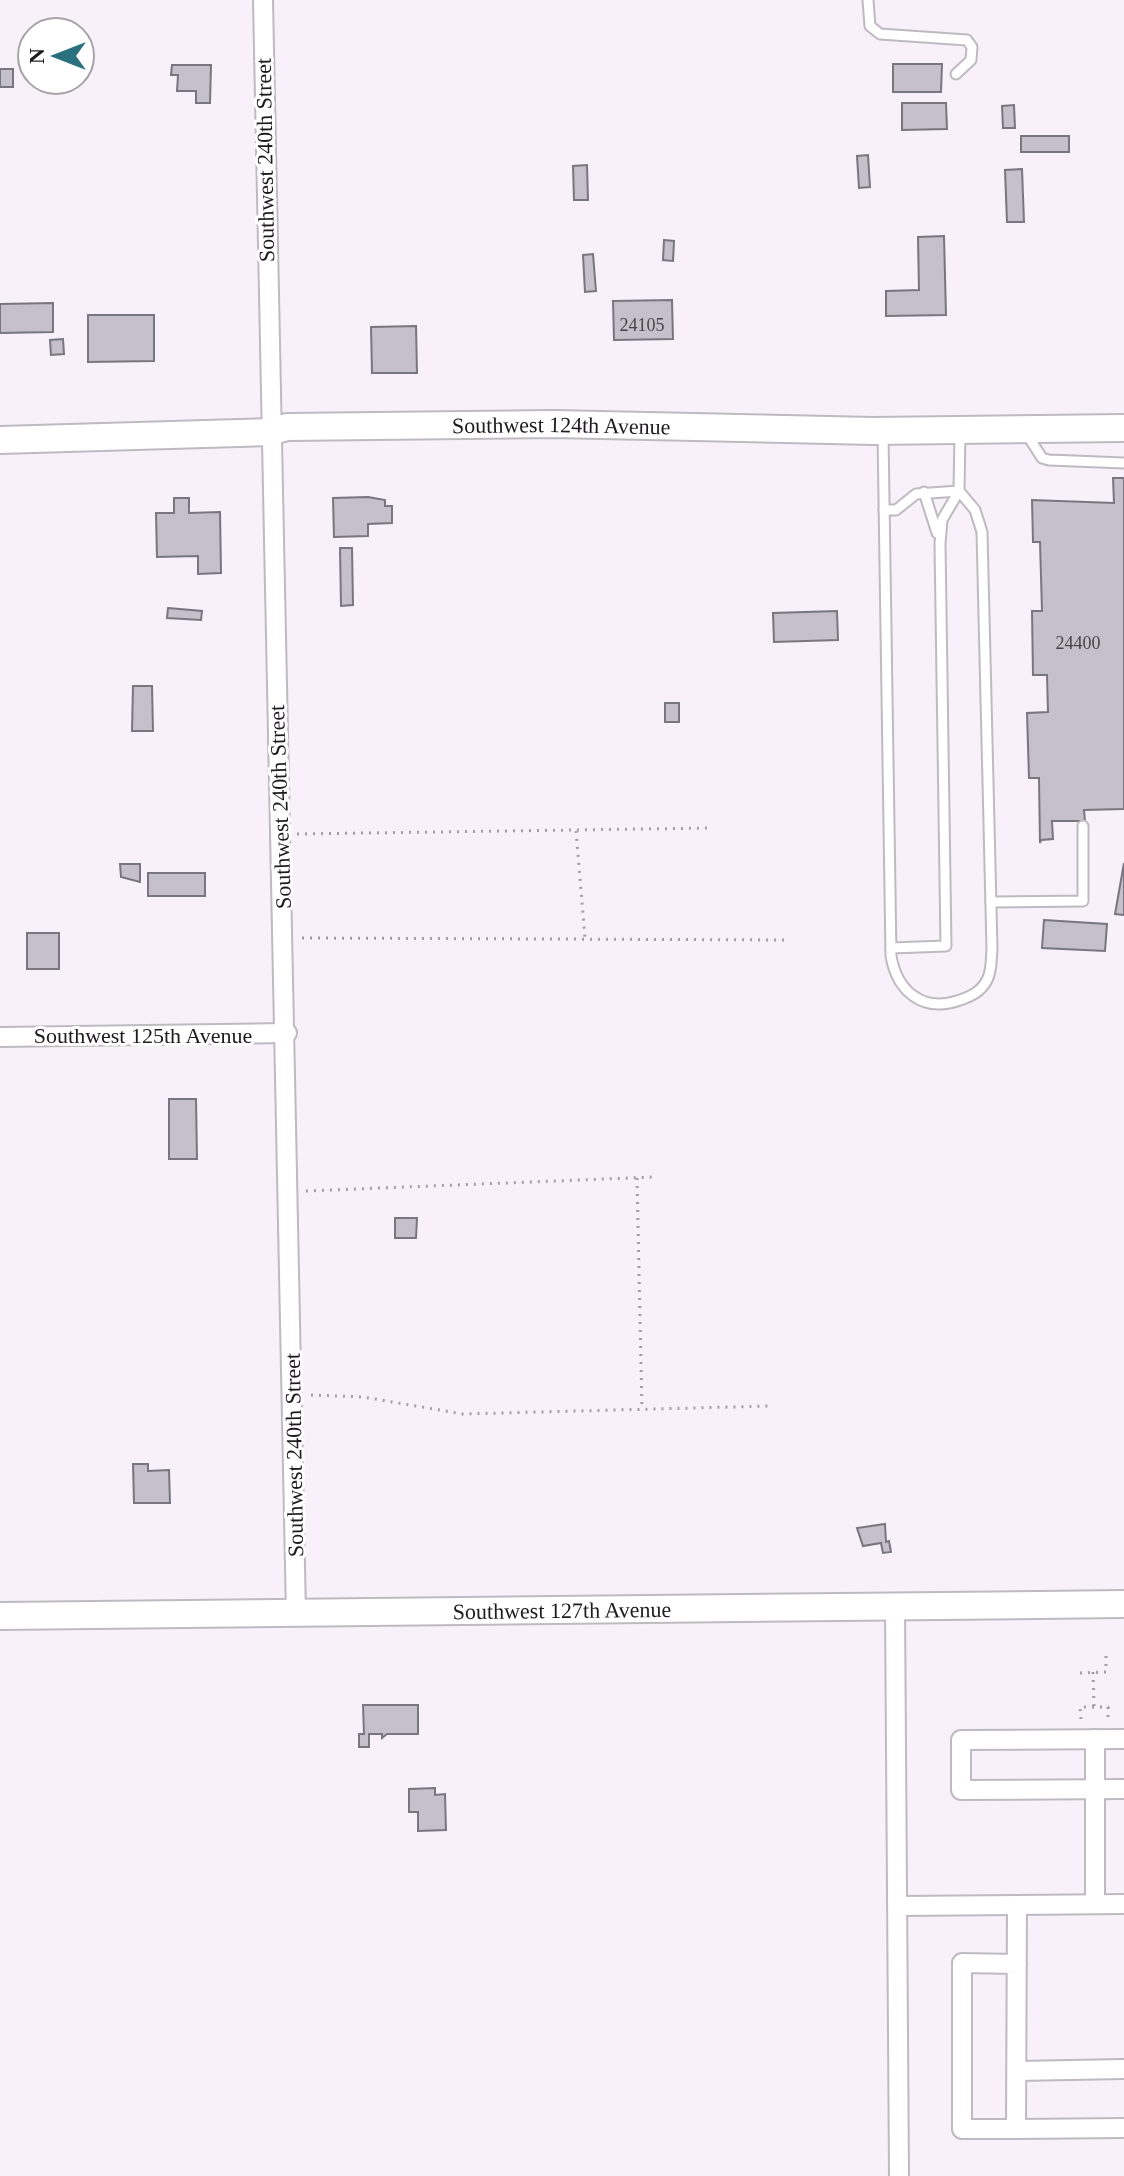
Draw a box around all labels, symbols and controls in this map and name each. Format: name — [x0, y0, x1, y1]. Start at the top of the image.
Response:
north arrow — [16, 16, 96, 96]
text: N — [24, 48, 49, 64]
street label: Southwest 240th Street — [251, 58, 279, 262]
house number: 24105 — [620, 315, 665, 335]
street label: Southwest 124th Avenue — [452, 411, 671, 439]
house number: 24400 — [1056, 633, 1101, 653]
street label: Southwest 240th Street — [264, 705, 296, 909]
street label: Southwest 125th Avenue — [34, 1023, 252, 1048]
street label: Southwest 240th Street — [280, 1353, 308, 1557]
street label: Southwest 127th Avenue — [453, 1596, 671, 1624]

